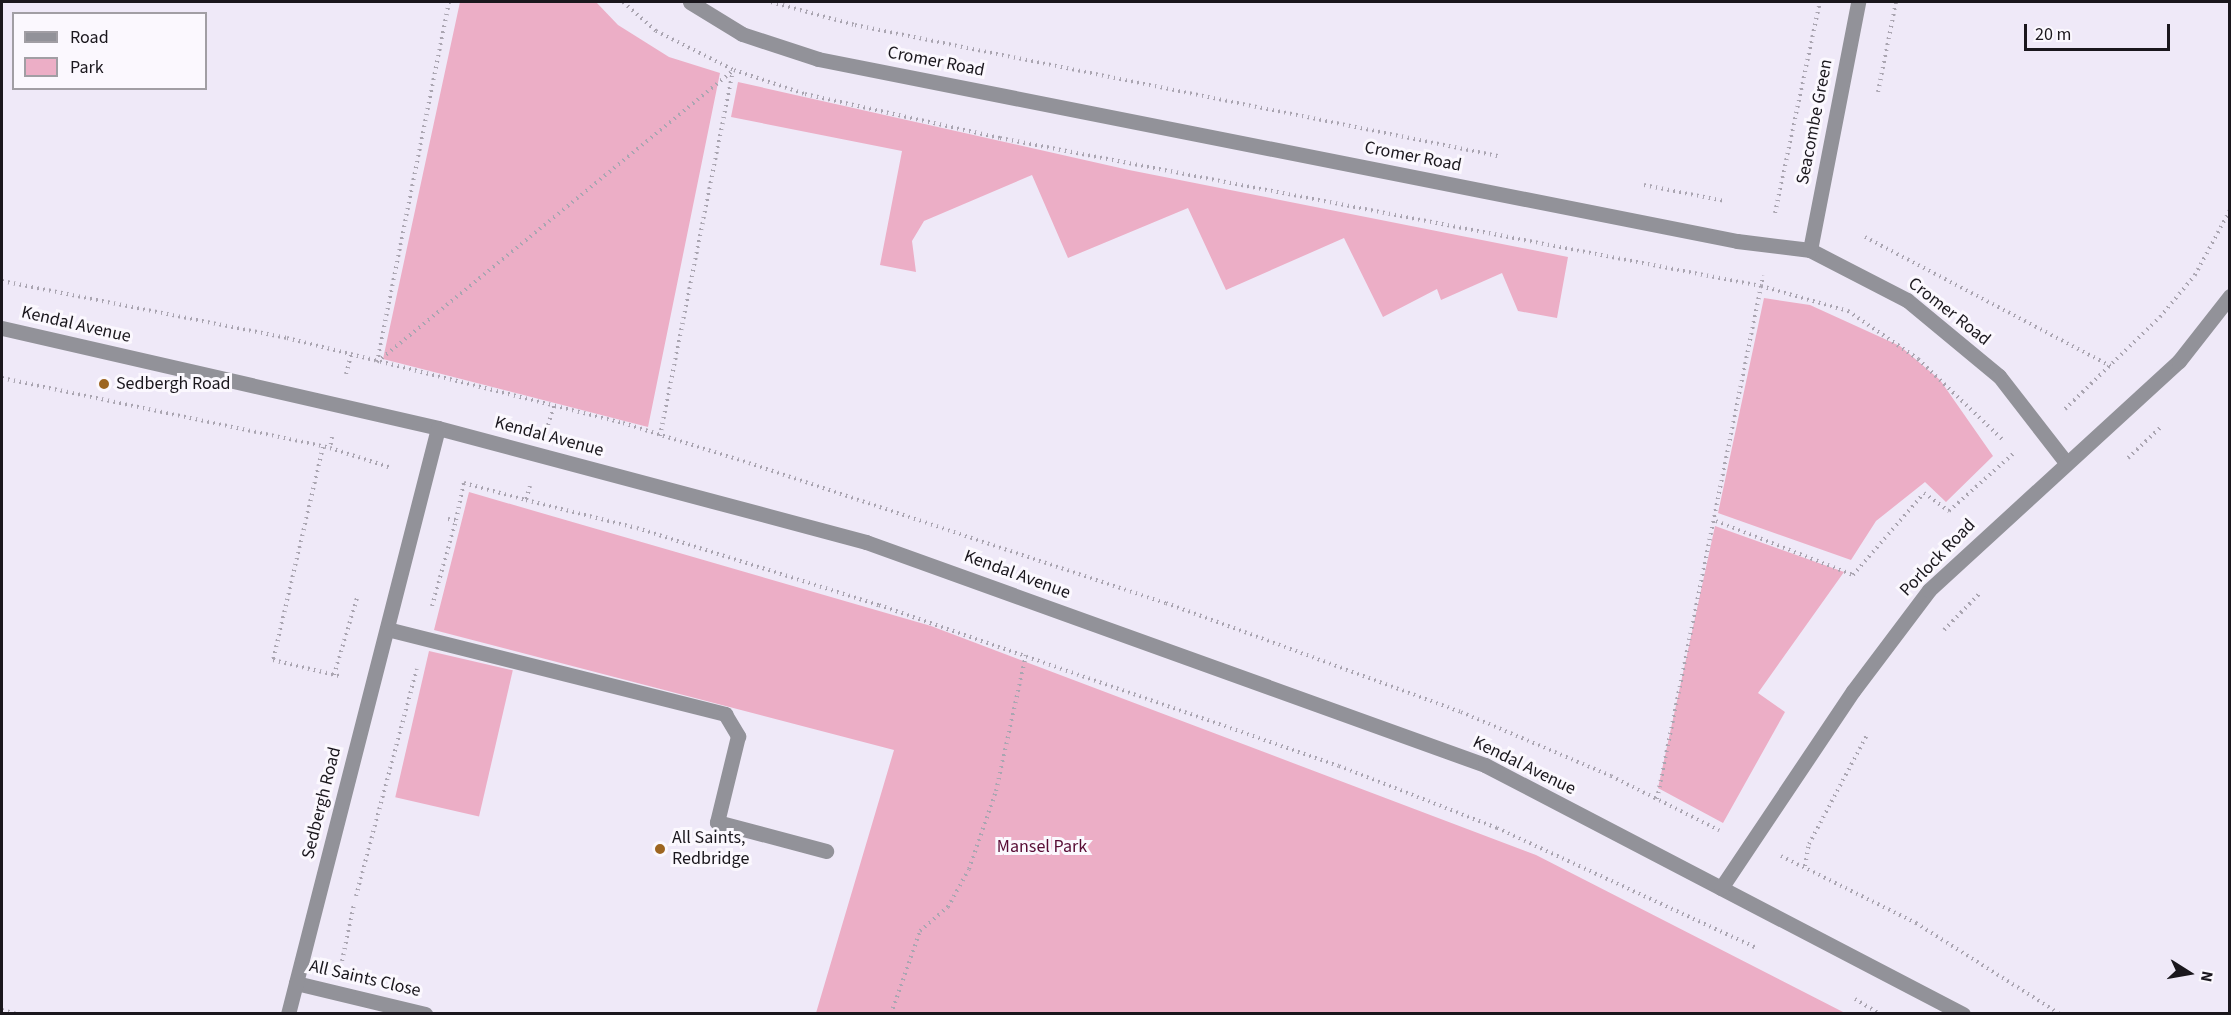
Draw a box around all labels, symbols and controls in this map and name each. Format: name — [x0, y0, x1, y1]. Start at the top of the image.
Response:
legend — [12, 12, 207, 90]
scale bar — [2027, 12, 2172, 50]
text: 20 m — [2035, 22, 2071, 47]
text: Road — [70, 25, 109, 50]
street label: Cromer Road — [886, 42, 986, 82]
text: Park — [70, 55, 104, 80]
street label: Seacombe Green — [1792, 57, 1838, 187]
street label: Cromer Road — [1363, 137, 1463, 177]
street label: Cromer Road — [1904, 273, 1994, 351]
street label: Kendal Avenue — [19, 302, 133, 348]
place label: Sedbergh Road — [116, 373, 231, 395]
marker: Sedbergh Road — [97, 377, 111, 391]
street label: Kendal Avenue — [492, 412, 606, 462]
street label: Porlock Road — [1896, 515, 1980, 601]
street label: Kendal Avenue — [961, 546, 1073, 604]
street label: Kendal Avenue — [1469, 732, 1579, 800]
street label: Sedbergh Road — [298, 745, 346, 861]
place label: All Saints, Redbridge — [672, 828, 749, 870]
park label: Mansel Park — [997, 836, 1087, 858]
marker: All Saints, Redbridge — [653, 842, 667, 856]
north arrow — [2159, 943, 2219, 1003]
street label: All Saints Close — [307, 956, 423, 1002]
text: N — [2195, 969, 2218, 984]

